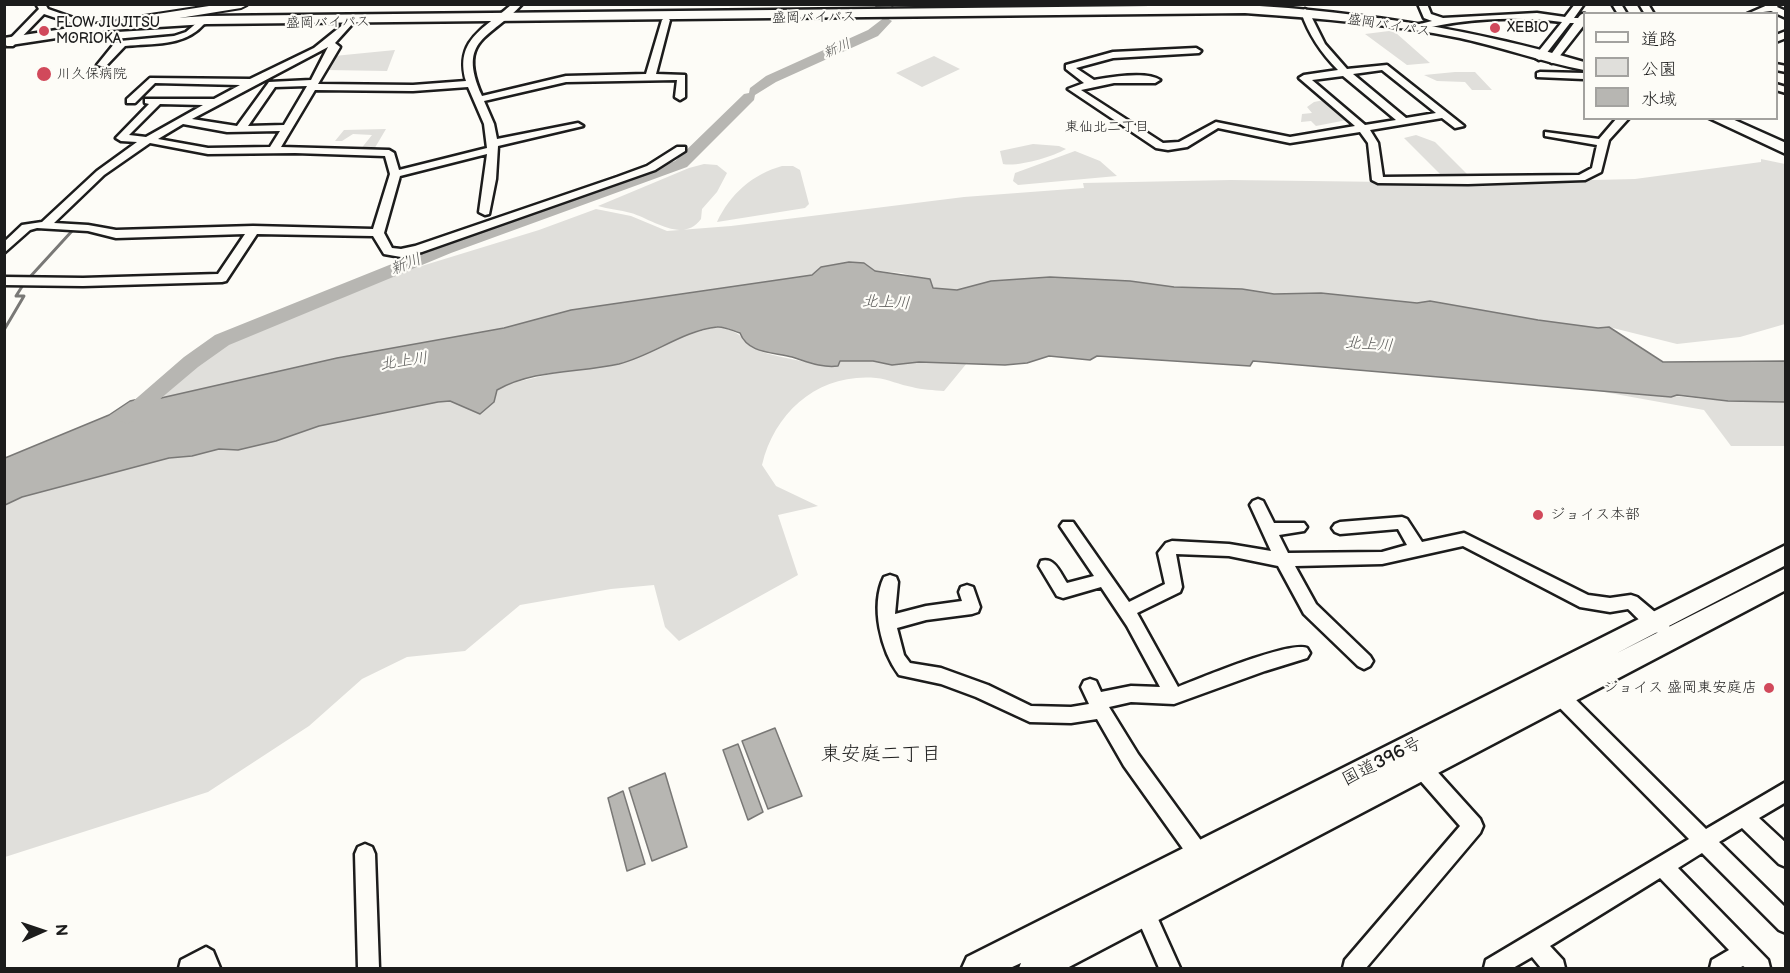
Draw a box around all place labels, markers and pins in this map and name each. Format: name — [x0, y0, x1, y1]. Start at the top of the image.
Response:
place label: FLOW JIUJITSU MORIOKA — [56, 15, 160, 48]
place label: XEBIO — [1507, 20, 1549, 36]
marker: XEBIO — [1488, 21, 1502, 35]
marker: FLOW JIUJITSU MORIOKA — [37, 24, 51, 38]
marker: 川久保病院 — [35, 65, 53, 83]
place label: 川久保病院 — [57, 66, 127, 82]
place label: ジョイス本部 — [1550, 506, 1640, 524]
marker: ジョイス本部 — [1531, 508, 1545, 522]
place label: ジョイス 盛岡東安庭店 — [1603, 679, 1757, 697]
marker: ジョイス 盛岡東安庭店 — [1762, 681, 1776, 695]

